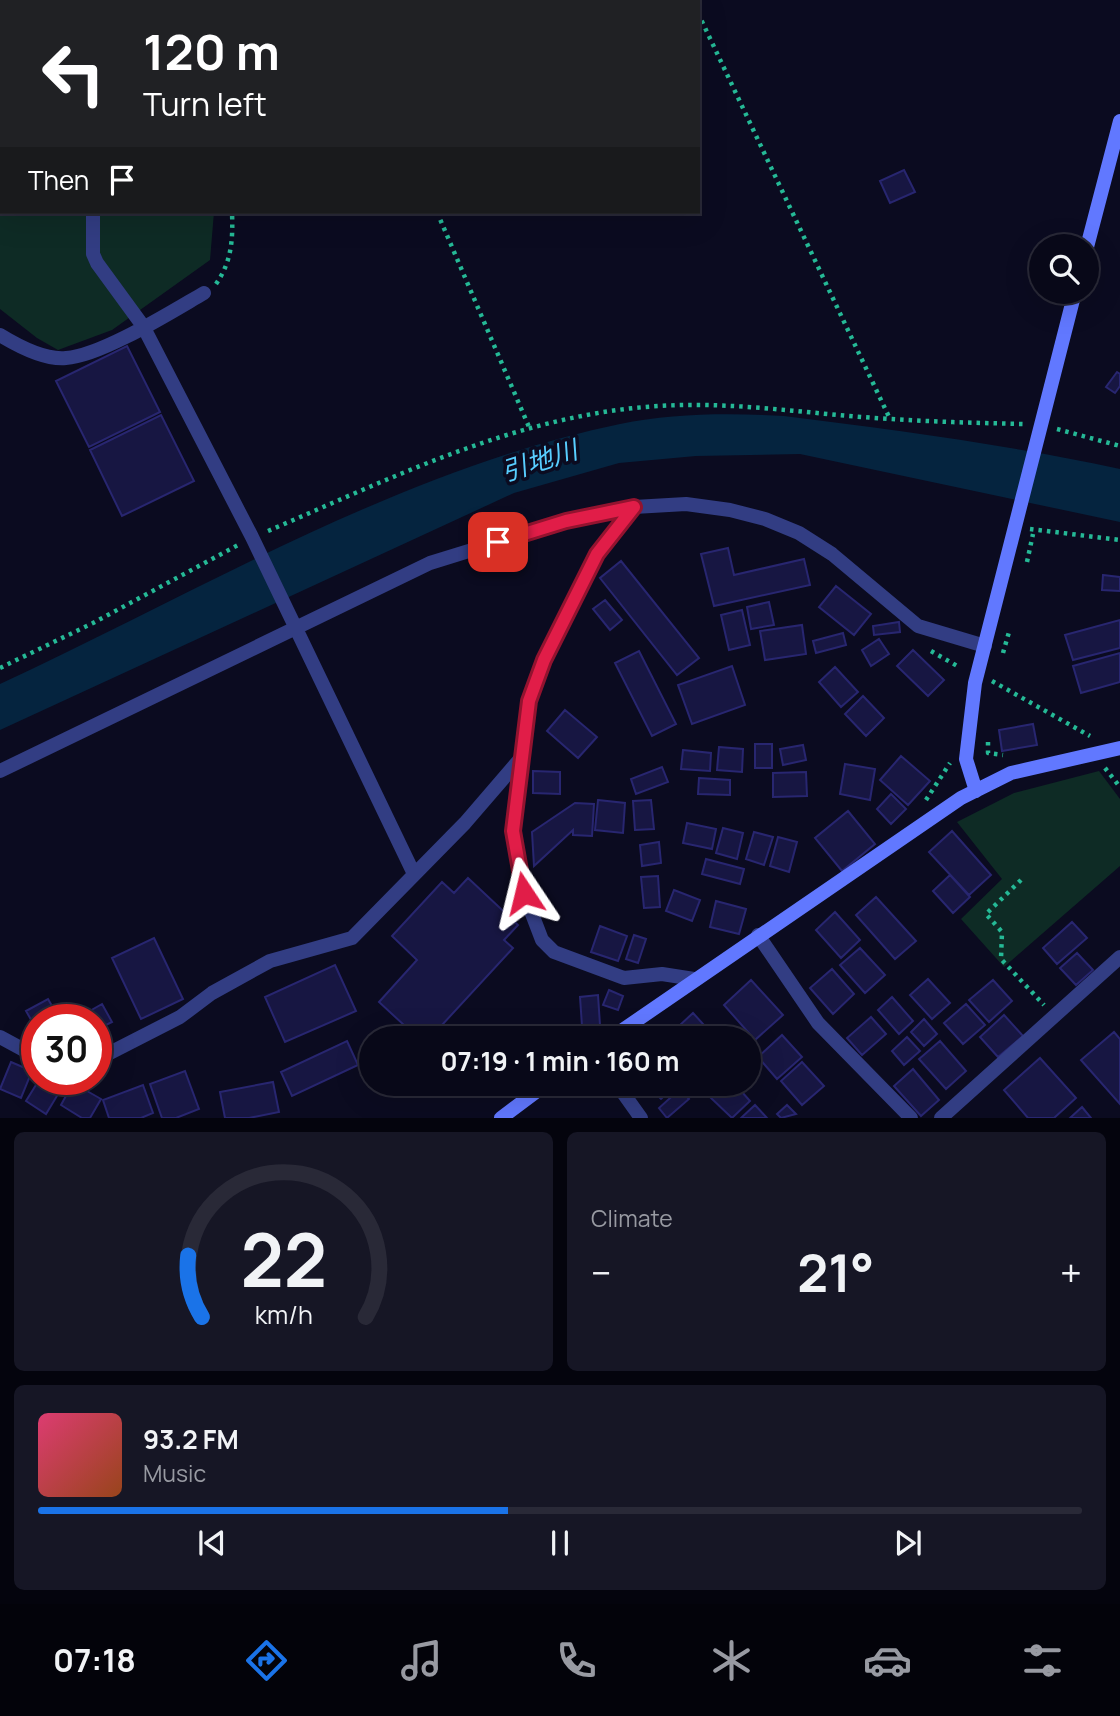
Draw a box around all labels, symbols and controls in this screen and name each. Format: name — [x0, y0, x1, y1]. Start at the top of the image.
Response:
text: 120 m — [143, 18, 280, 85]
icon: left — [28, 28, 119, 119]
text: Turn left — [143, 82, 267, 126]
icon: arrive — [103, 161, 141, 199]
text: Then — [28, 162, 89, 198]
map controls — [1029, 234, 1099, 304]
button: search — [1029, 234, 1099, 304]
water label: 引地川 — [496, 430, 584, 489]
pin — [468, 512, 528, 572]
icon: arrive — [479, 523, 517, 561]
position arrow — [487, 856, 561, 930]
speed limit sign: 30 — [21, 1004, 112, 1095]
text: 07:19 · 1 min · 160 m — [441, 1043, 679, 1079]
text: Climate — [591, 1202, 673, 1234]
text: 22 — [240, 1210, 327, 1310]
text: 21° — [797, 1237, 874, 1308]
text: − — [591, 1246, 612, 1298]
text: + — [1060, 1246, 1082, 1298]
text: km/h — [254, 1297, 313, 1332]
text: 93.2 FM — [143, 1421, 239, 1457]
text: Music — [143, 1457, 206, 1489]
icon: previous — [193, 1524, 231, 1562]
icon: pause — [541, 1524, 579, 1562]
icon: next — [889, 1524, 927, 1562]
icon: directions — [242, 1636, 291, 1685]
icon: music — [397, 1636, 446, 1685]
icon: phone — [552, 1636, 601, 1685]
icon: climate — [707, 1636, 756, 1685]
icon: car — [863, 1636, 912, 1685]
icon: filters — [1018, 1636, 1067, 1685]
text: 07:18 — [53, 1638, 136, 1682]

